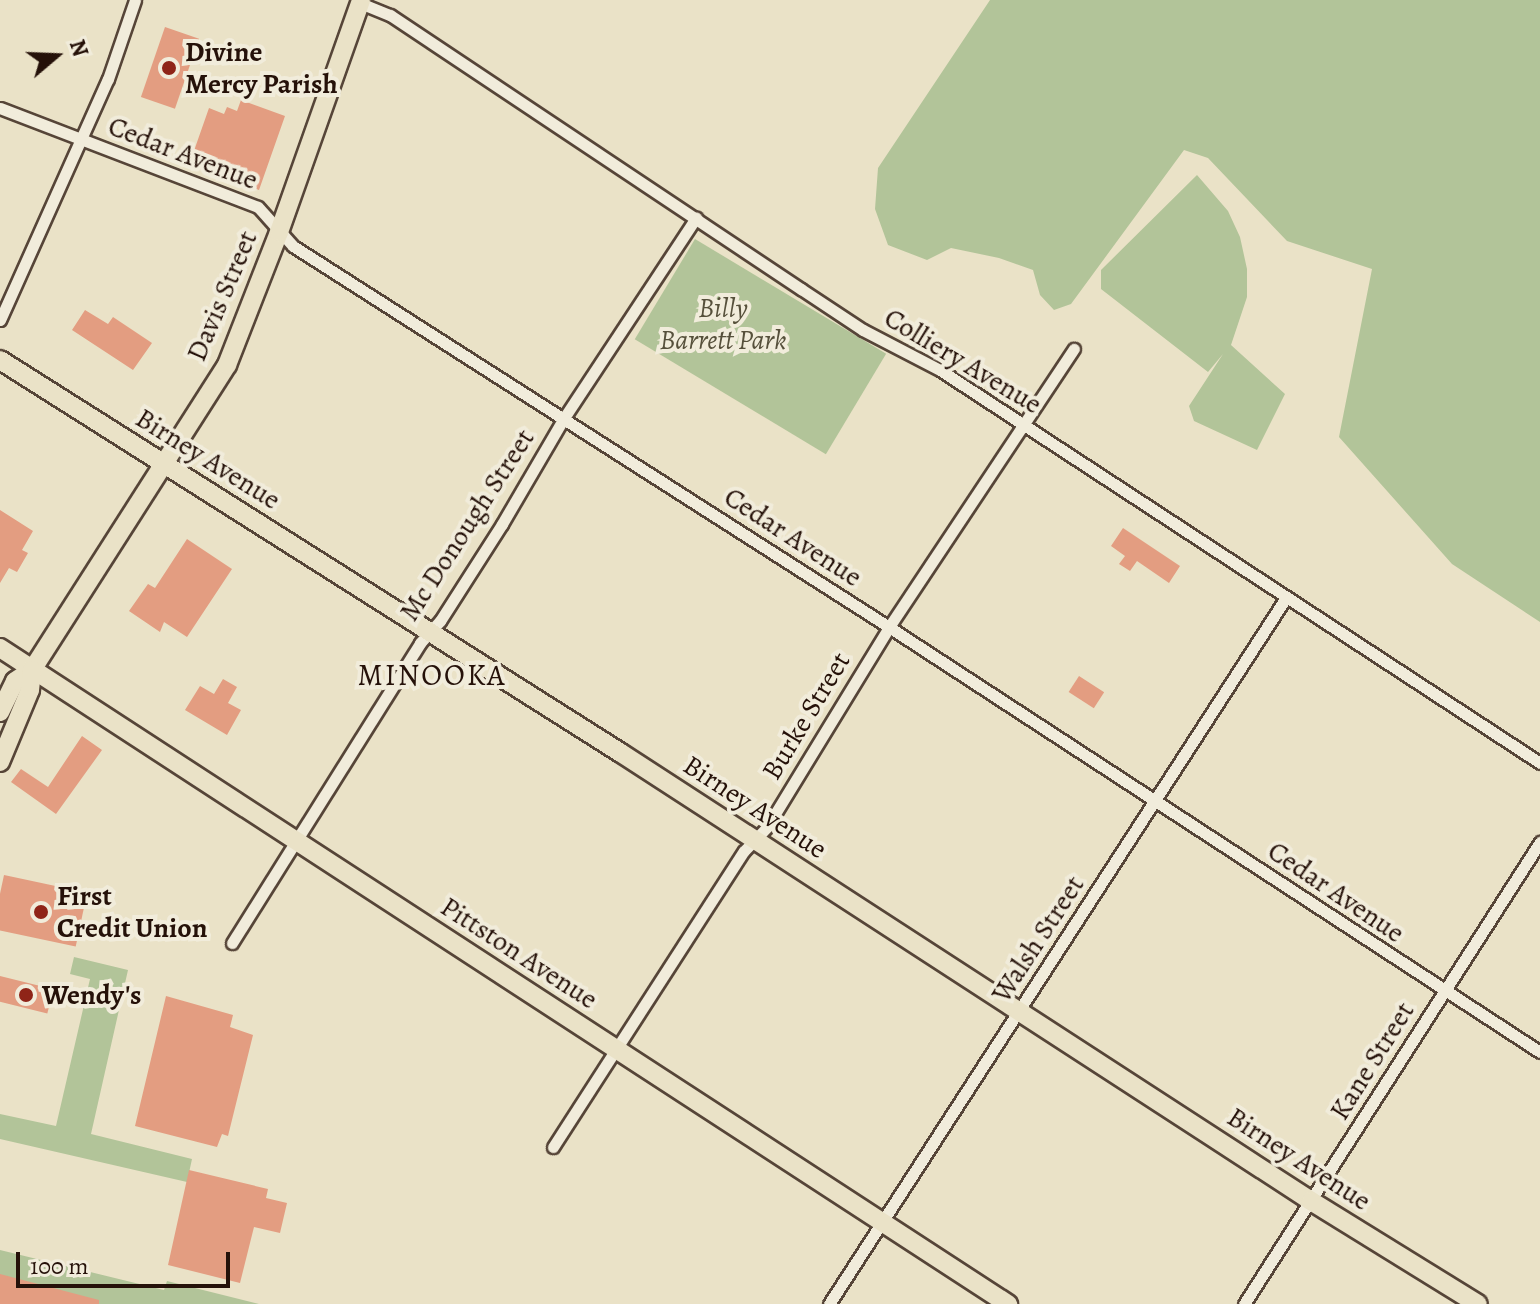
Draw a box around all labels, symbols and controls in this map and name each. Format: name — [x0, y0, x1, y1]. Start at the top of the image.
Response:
north arrow — [16, 16, 96, 96]
place label: Divine Mercy Parish — [185, 35, 338, 101]
text: N — [62, 36, 95, 61]
marker: Divine Mercy Parish — [160, 59, 178, 77]
street label: Cedar Avenue — [104, 109, 262, 197]
street label: Davis Street — [180, 226, 264, 366]
park label: Billy Barrett Park — [659, 291, 787, 357]
street label: Colliery Avenue — [878, 301, 1048, 421]
street label: Birney Avenue — [129, 401, 287, 517]
street label: Mc Donough Street — [392, 423, 542, 627]
street label: Cedar Avenue — [718, 480, 868, 594]
street label: Burke Street — [755, 646, 857, 786]
district label: MINOOKA — [357, 657, 507, 693]
street label: Birney Avenue — [677, 748, 833, 866]
street label: Cedar Avenue — [1261, 834, 1411, 950]
street label: Walsh Street — [985, 869, 1091, 1009]
place label: First Credit Union — [57, 879, 207, 945]
street label: Pittston Avenue — [434, 890, 604, 1016]
marker: First Credit Union — [32, 903, 50, 921]
place label: Wendy's — [42, 978, 142, 1012]
marker: Wendy's — [17, 986, 35, 1004]
street label: Kane Street — [1323, 996, 1421, 1126]
street label: Birney Avenue — [1221, 1100, 1377, 1218]
scale bar — [20, 1236, 234, 1286]
text: 100 m — [30, 1250, 89, 1282]

